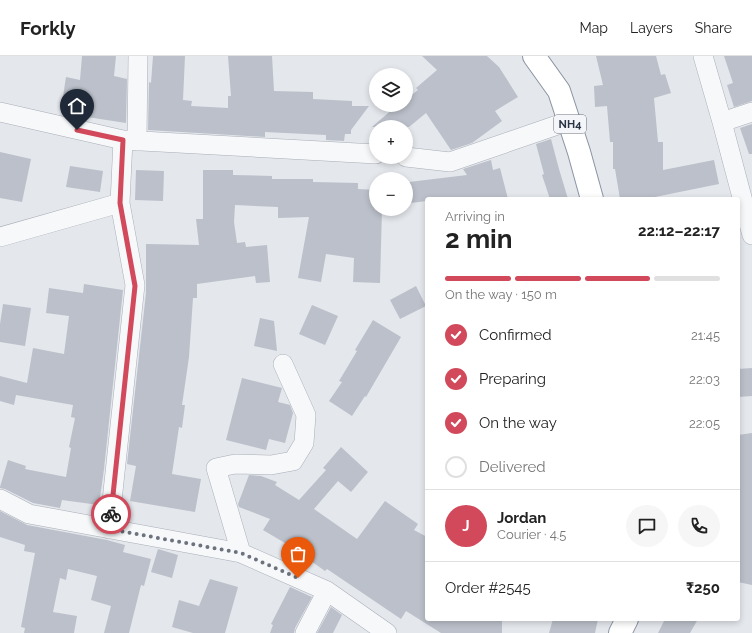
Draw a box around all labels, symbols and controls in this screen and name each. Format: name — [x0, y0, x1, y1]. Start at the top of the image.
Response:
text: Forkly — [20, 17, 76, 39]
text: Map — [580, 20, 608, 36]
text: Layers — [630, 20, 673, 36]
text: Share — [695, 20, 732, 36]
map controls — [369, 68, 413, 216]
button: layers — [369, 68, 413, 112]
pin — [60, 89, 94, 130]
icon: home — [66, 95, 88, 117]
road number: NH4 — [554, 115, 586, 133]
button: + — [369, 120, 413, 164]
button: − — [369, 172, 413, 216]
text: Arriving in — [445, 209, 505, 224]
text: 22:12–22:17 — [638, 222, 720, 240]
text: 2 min — [445, 224, 512, 254]
text: On the way · 150 m — [445, 287, 557, 302]
icon: check — [445, 324, 467, 346]
text: Confirmed — [479, 326, 552, 344]
text: 21:45 — [691, 328, 720, 343]
icon: check — [445, 368, 467, 390]
text: Preparing — [479, 370, 546, 388]
text: 22:03 — [689, 372, 720, 387]
icon: check — [445, 412, 467, 434]
text: On the way — [479, 414, 557, 432]
text: 22:05 — [689, 416, 720, 431]
text: Delivered — [479, 458, 546, 476]
courier — [91, 494, 131, 534]
icon: bike — [100, 503, 122, 525]
button: chat — [626, 505, 668, 547]
button: phone — [678, 505, 720, 547]
text: Jordan — [497, 509, 546, 527]
text: J — [462, 517, 470, 535]
text: Courier · 4.5 — [497, 527, 566, 542]
pin — [281, 537, 315, 578]
icon: bag — [287, 543, 309, 565]
text: Order #2545 — [445, 579, 531, 597]
text: ₹250 — [686, 579, 720, 597]

